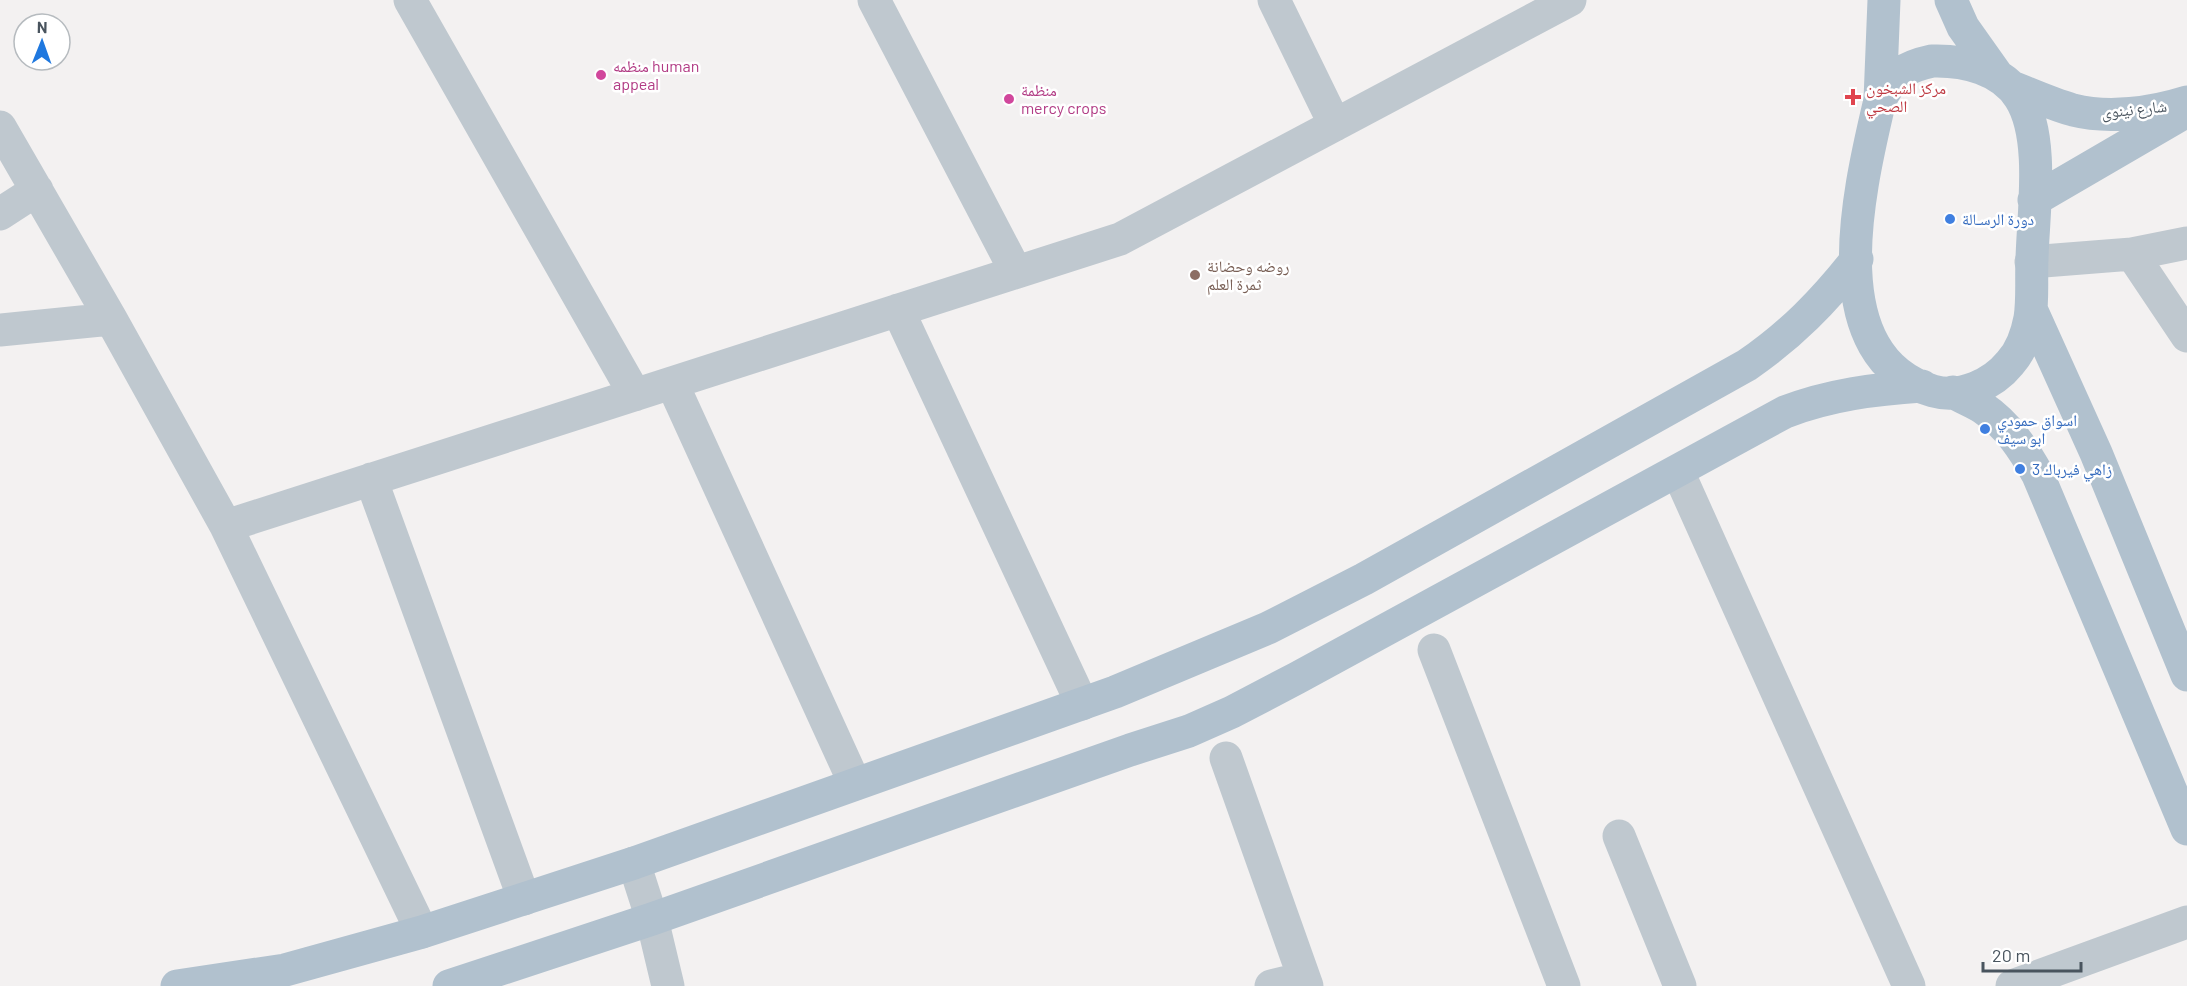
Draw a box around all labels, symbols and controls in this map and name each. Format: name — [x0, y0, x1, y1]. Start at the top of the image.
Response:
north arrow — [12, 12, 72, 72]
text: N — [37, 17, 48, 36]
place label: منظمه human appeal — [613, 56, 699, 93]
marker: منظمه human appeal — [594, 68, 608, 82]
place label: مركز الشبخون الصحي — [1866, 78, 1946, 119]
place label: منظمة mercy crops — [1021, 80, 1107, 117]
marker: مركز الشبخون الصحي — [1844, 88, 1862, 106]
marker: منظمة mercy crops — [1002, 92, 1016, 106]
street label: شارع نينوى — [2100, 96, 2168, 123]
place label: دورة الرسـالة — [1962, 209, 2034, 229]
marker: دورة الرسـالة — [1943, 212, 1957, 226]
place label: روضه وحضانة ثمرة العلم — [1207, 256, 1289, 295]
marker: روضه وحضانة ثمرة العلم — [1188, 268, 1202, 282]
place label: اسواق حمودي ابو سيف — [1997, 410, 2077, 448]
marker: اسواق حمودي ابو سيف — [1978, 422, 1992, 436]
place label: زاهي فيرباك 3 — [2032, 459, 2112, 482]
marker: زاهي فيرباك 3 — [2013, 462, 2027, 476]
scale bar — [1983, 935, 2080, 973]
text: 20 m — [1992, 944, 2030, 966]

